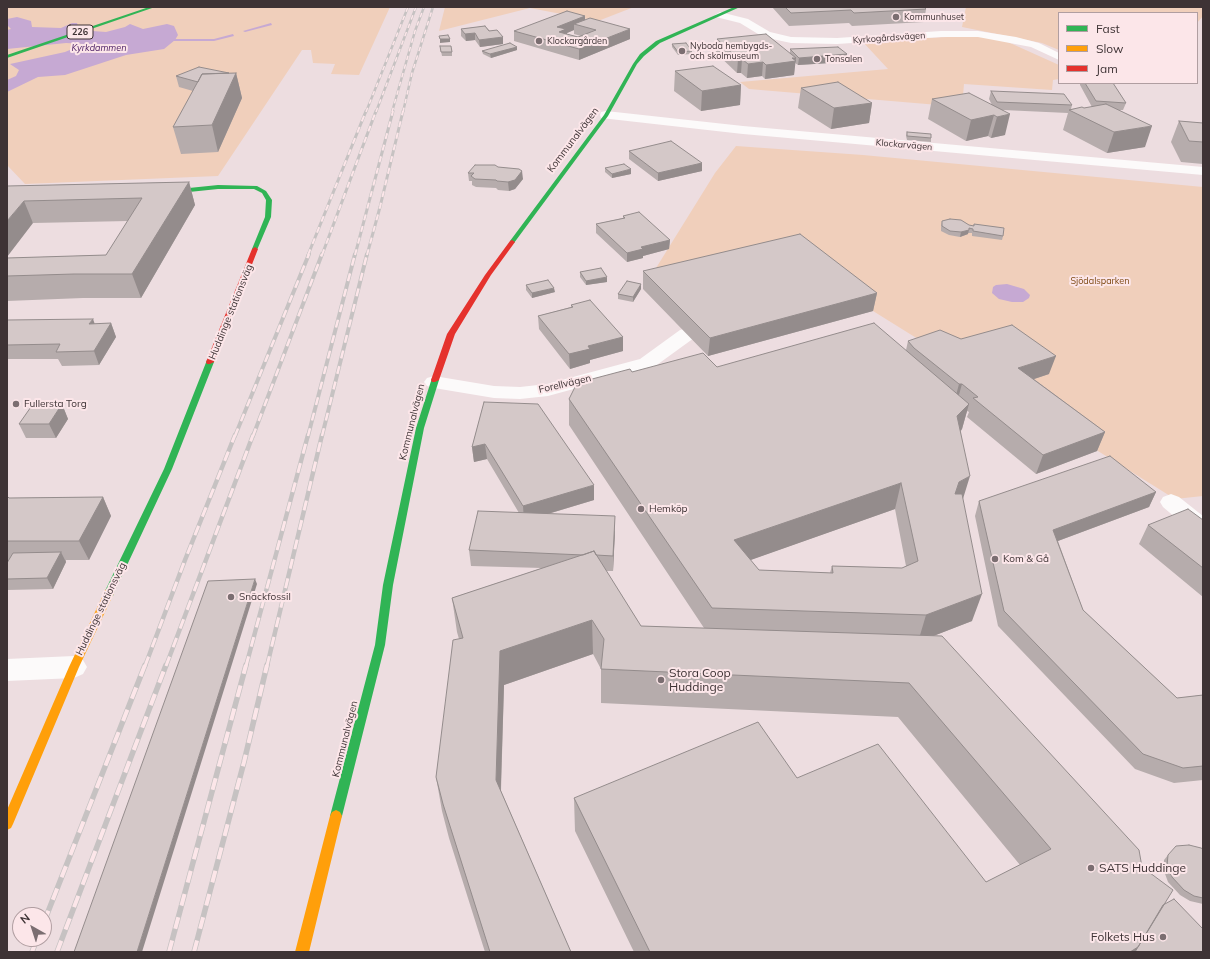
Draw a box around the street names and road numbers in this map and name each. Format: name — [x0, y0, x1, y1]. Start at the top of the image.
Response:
road number: 226 — [67, 25, 93, 39]
street label: Kyrkogårdsvägen — [852, 30, 926, 46]
street label: Kommunalvägen — [545, 105, 601, 175]
street label: Klockarvägen — [875, 137, 933, 153]
street label: Huddinge stationsväg — [206, 263, 256, 361]
street label: Forellvägen — [538, 372, 592, 396]
street label: Kommunalvägen — [397, 383, 427, 461]
street label: Huddinge stationsväg — [73, 561, 129, 657]
street label: Kommunalvägen — [330, 700, 360, 778]

